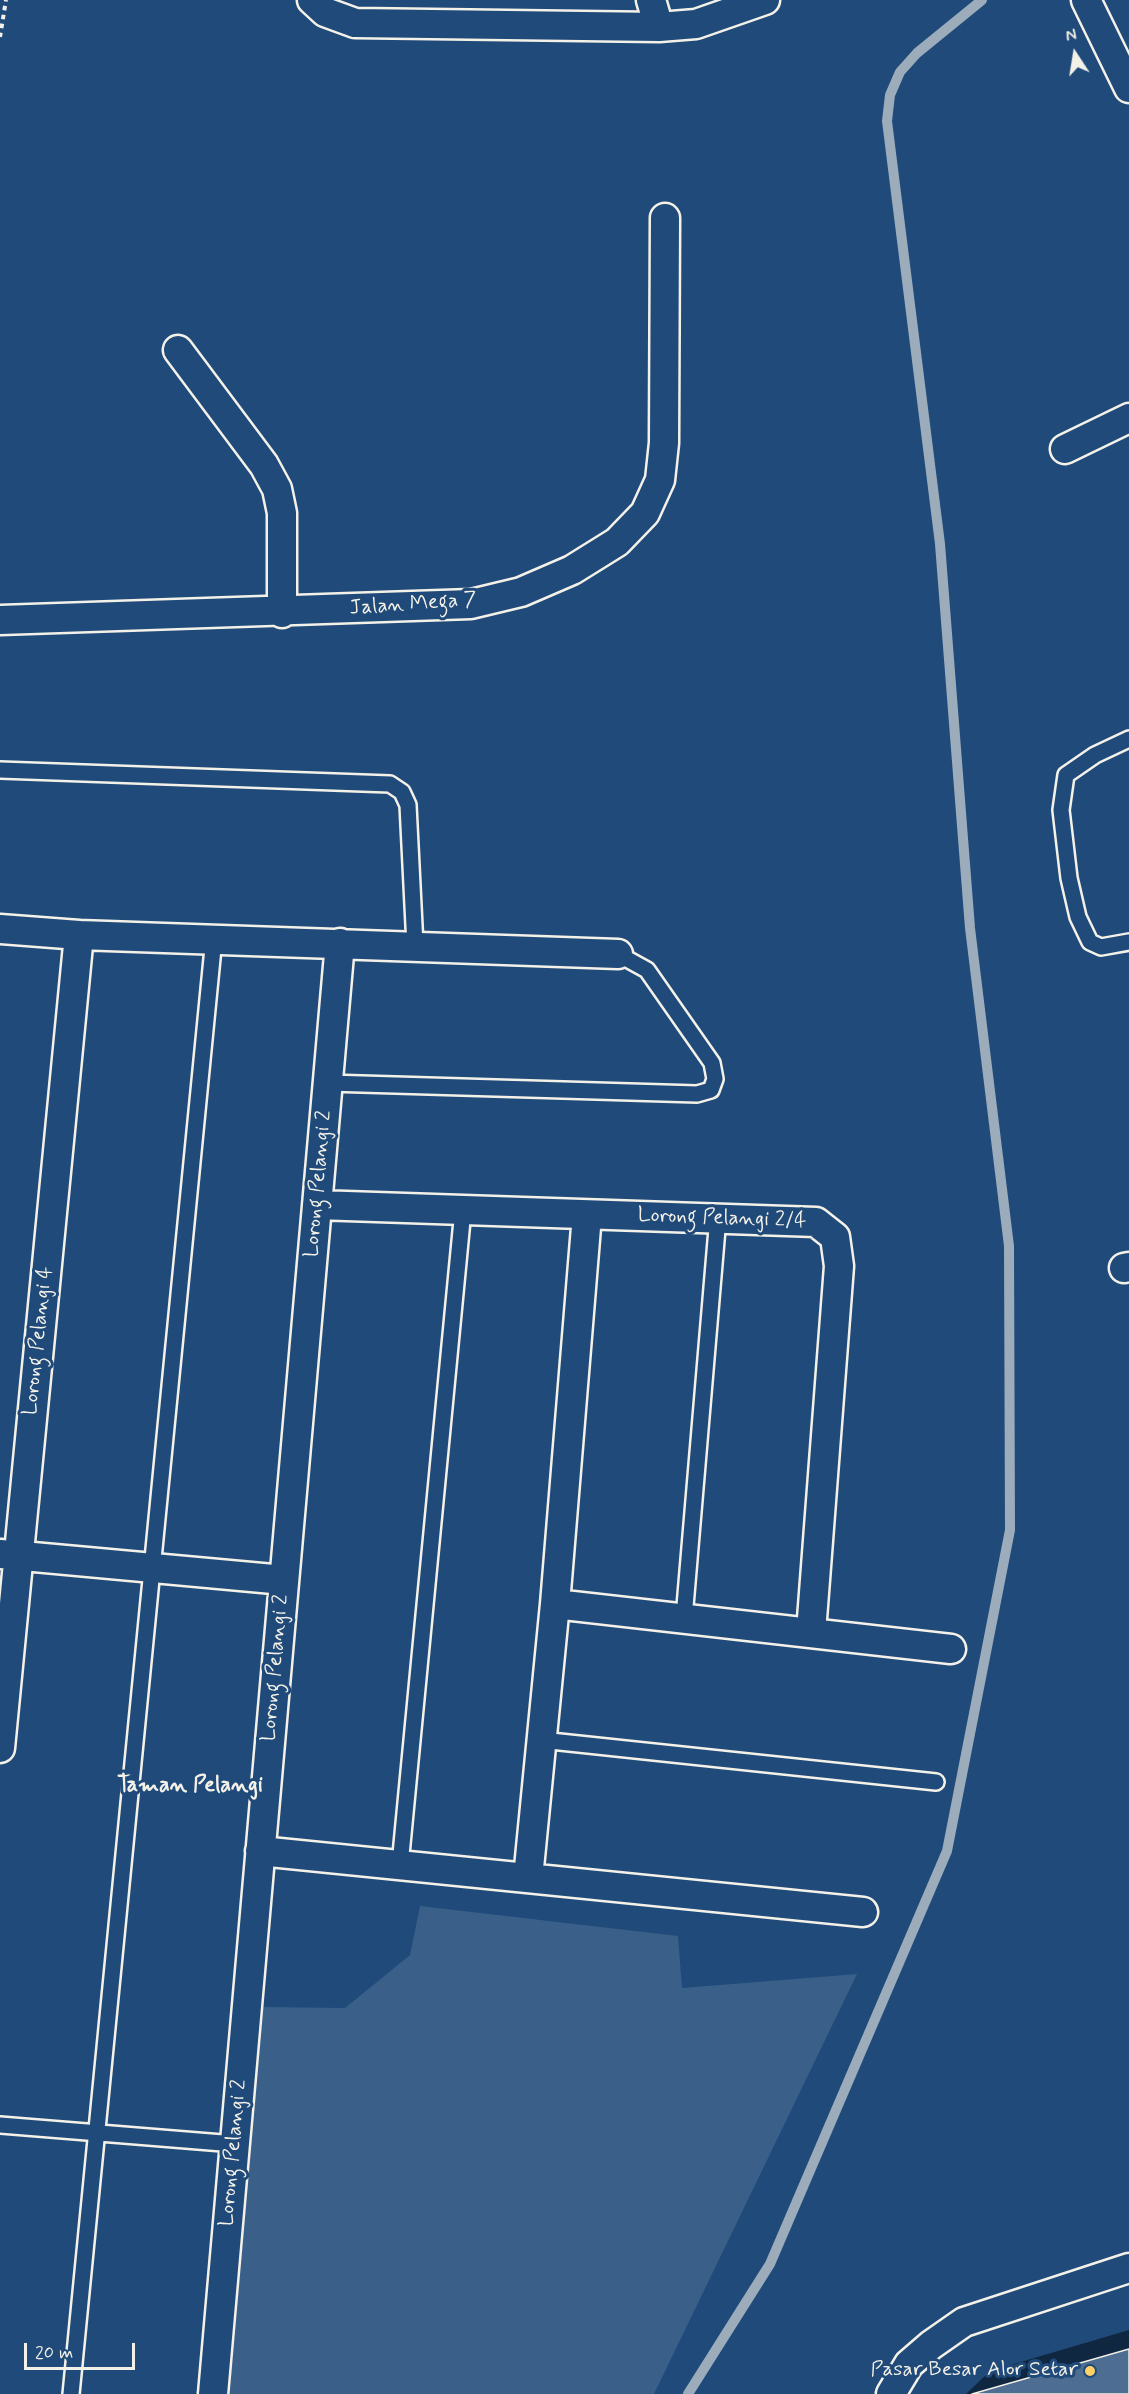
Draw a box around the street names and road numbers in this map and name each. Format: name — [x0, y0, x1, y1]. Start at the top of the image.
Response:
street label: Jalan Mega 7 — [348, 588, 478, 622]
street label: Lorong Pelangi 2 — [300, 1109, 338, 1259]
street label: Lorong Pelangi 2/4 — [637, 1203, 807, 1235]
street label: Lorong Pelangi 4 — [19, 1265, 59, 1417]
street label: Lorong Pelangi 2 — [257, 1593, 295, 1743]
street label: Lorong Pelangi 2 — [215, 2078, 253, 2228]

